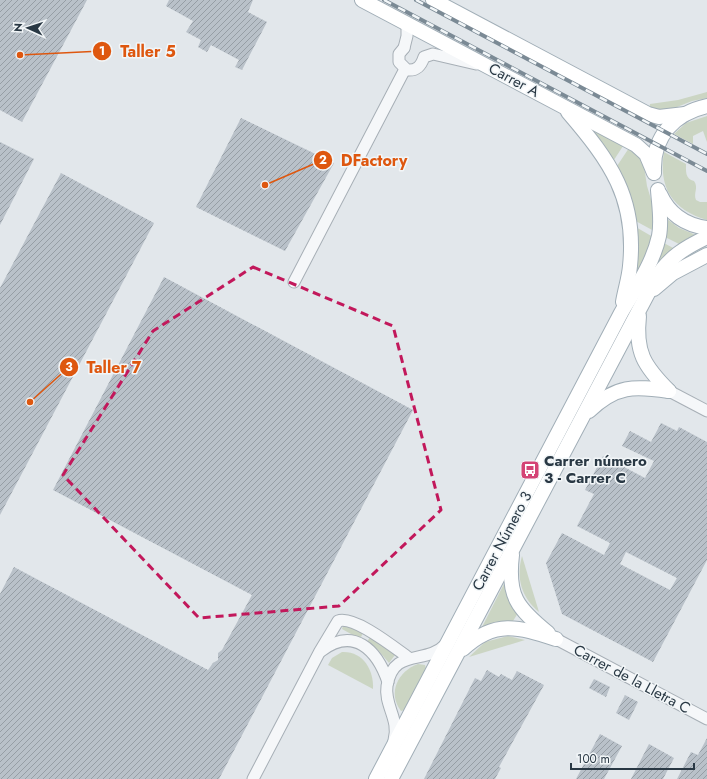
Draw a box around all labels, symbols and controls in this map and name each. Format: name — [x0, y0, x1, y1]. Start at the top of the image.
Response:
north arrow — [8, 8, 48, 48]
text: N — [10, 23, 26, 32]
callout: Taller 5 — [92, 37, 184, 65]
text: Taller 5 — [120, 40, 176, 63]
text: 1 — [99, 42, 105, 60]
street label: Carrer A — [485, 57, 543, 103]
callout: DFactory — [313, 146, 416, 174]
text: DFactory — [341, 149, 408, 172]
text: 2 — [319, 151, 327, 169]
callout: Taller 7 — [59, 353, 150, 381]
text: Taller 7 — [87, 356, 142, 379]
text: 3 — [65, 358, 73, 376]
place label: Carrer número 3 - Carrer C — [544, 450, 647, 489]
bus stop icon: Carrer número 3 - Carrer C — [519, 459, 541, 481]
street label: Carrer Número 3 — [467, 487, 537, 595]
street label: Carrer de la Lletra C — [570, 639, 694, 719]
scale bar — [571, 745, 694, 771]
text: 100 m — [577, 750, 610, 768]

